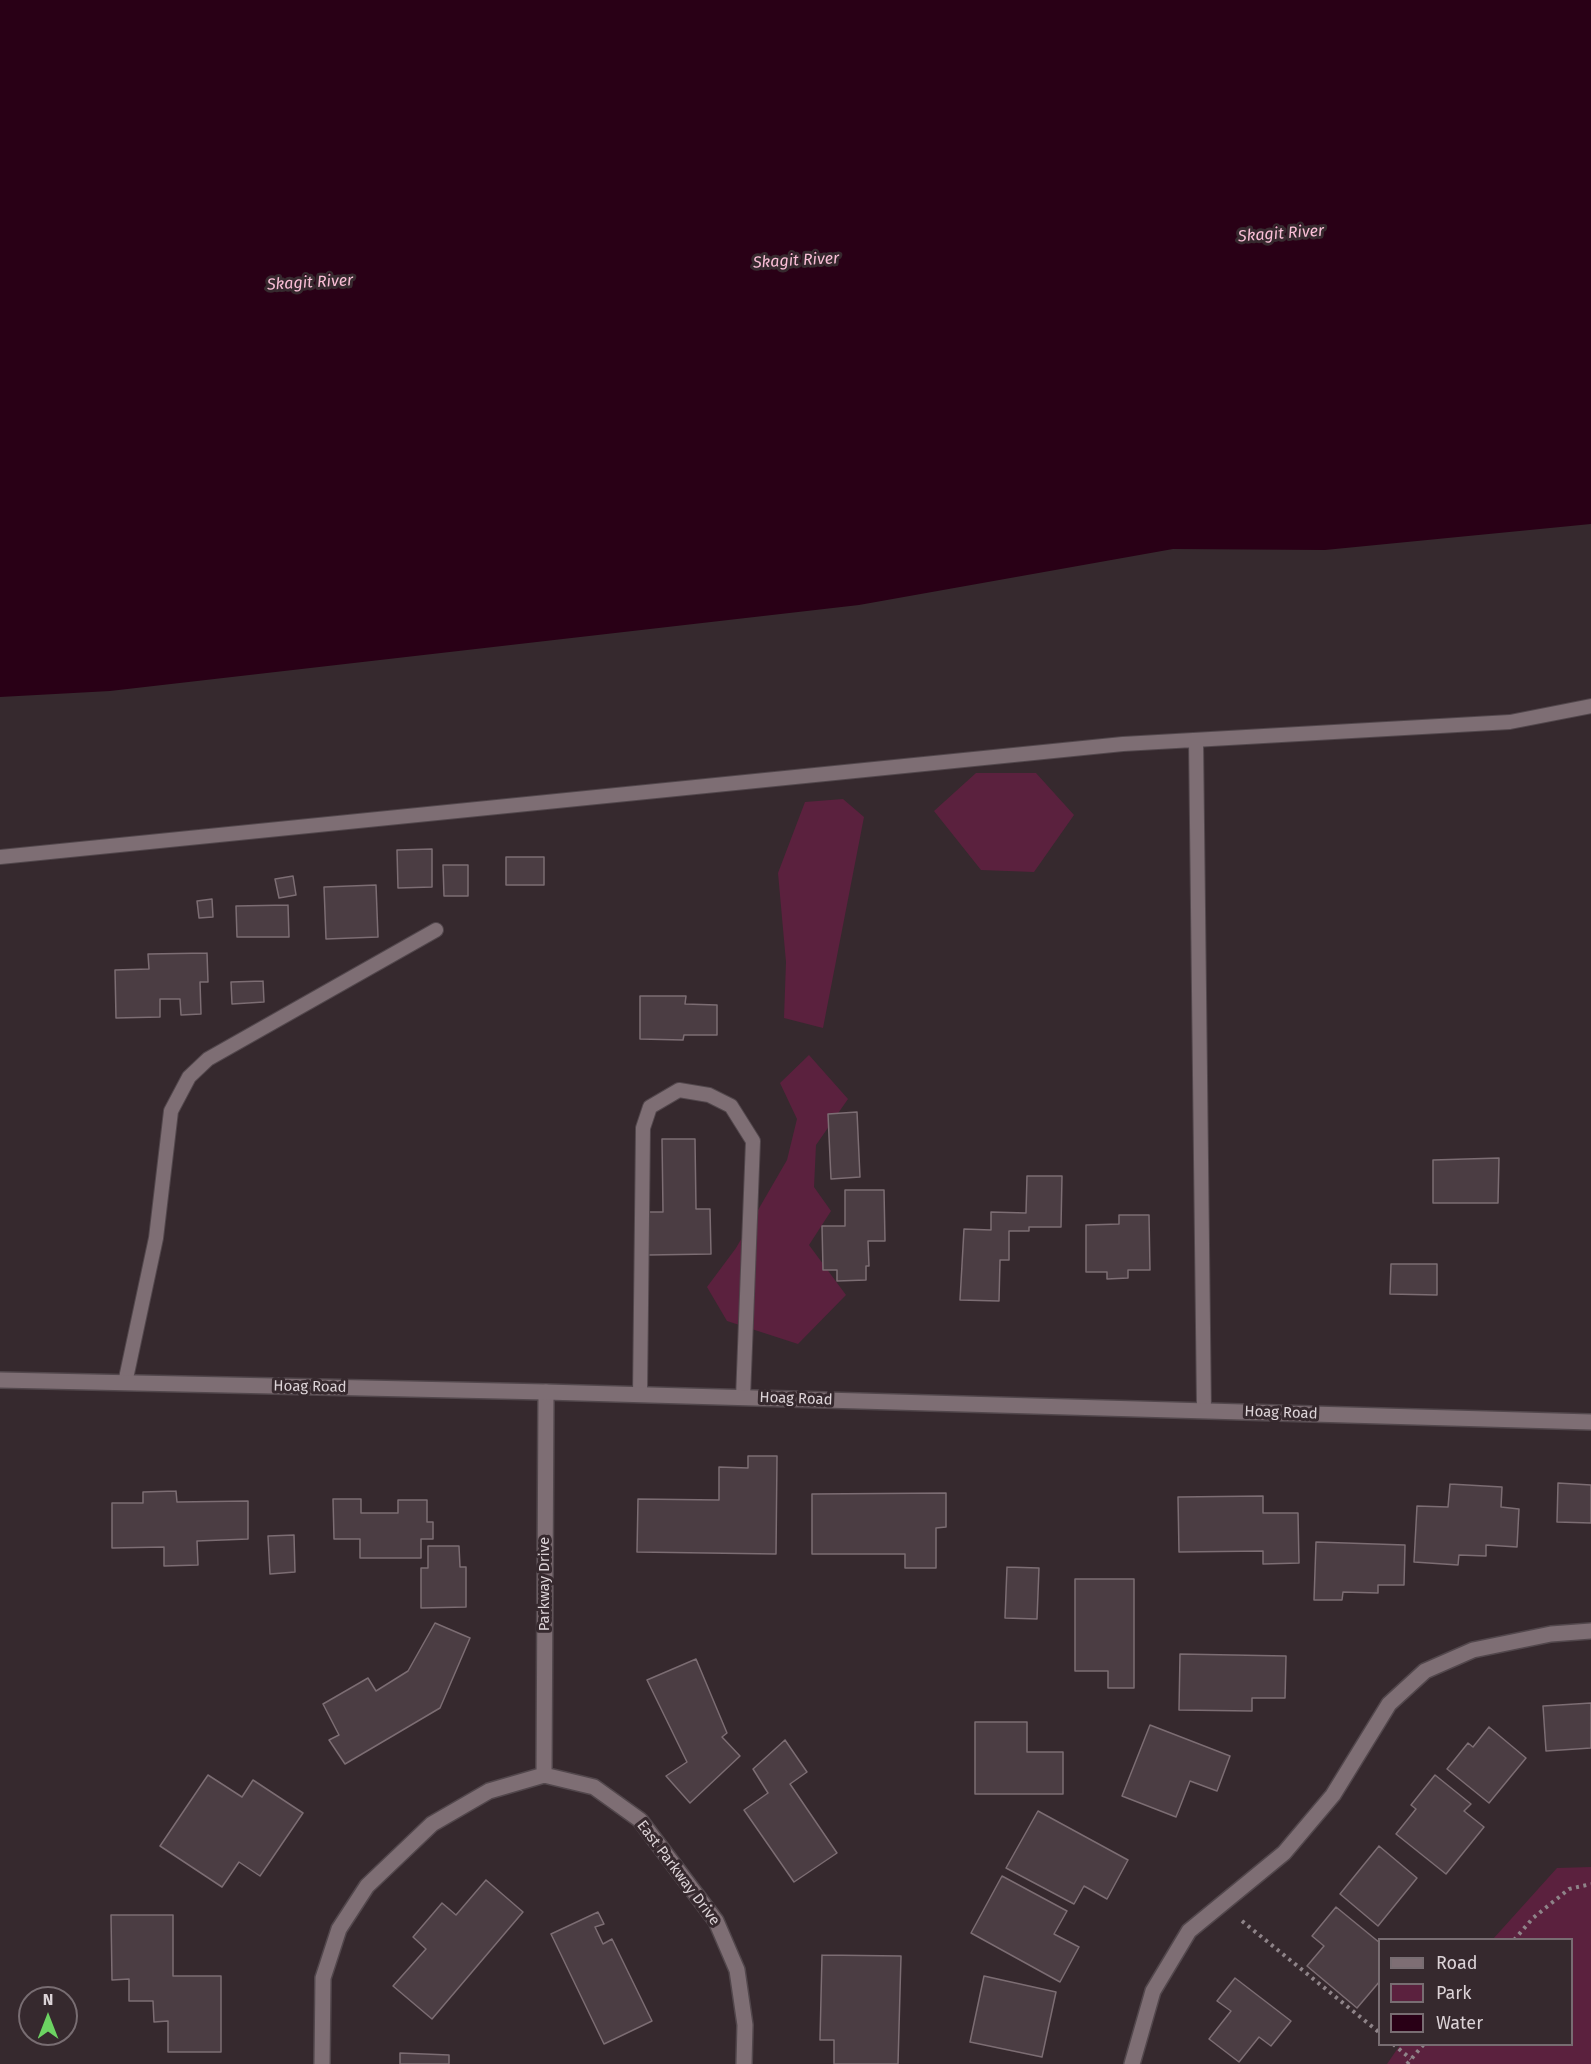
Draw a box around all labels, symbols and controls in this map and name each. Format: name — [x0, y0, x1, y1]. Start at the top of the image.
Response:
water label: Skagit River — [1237, 221, 1325, 247]
water label: Skagit River — [752, 249, 840, 273]
water label: Skagit River — [266, 271, 354, 295]
street label: Hoag Road — [273, 1377, 347, 1397]
street label: Hoag Road — [759, 1389, 833, 1409]
street label: Hoag Road — [1244, 1403, 1318, 1423]
street label: Parkway Drive — [536, 1537, 554, 1631]
street label: East Parkway Drive — [633, 1817, 723, 1929]
legend — [1378, 1938, 1573, 2046]
text: Road — [1436, 1952, 1478, 1974]
text: Park — [1436, 1982, 1471, 2004]
north arrow — [18, 1986, 78, 2046]
text: N — [43, 1990, 53, 2009]
text: Water — [1436, 2012, 1483, 2034]

